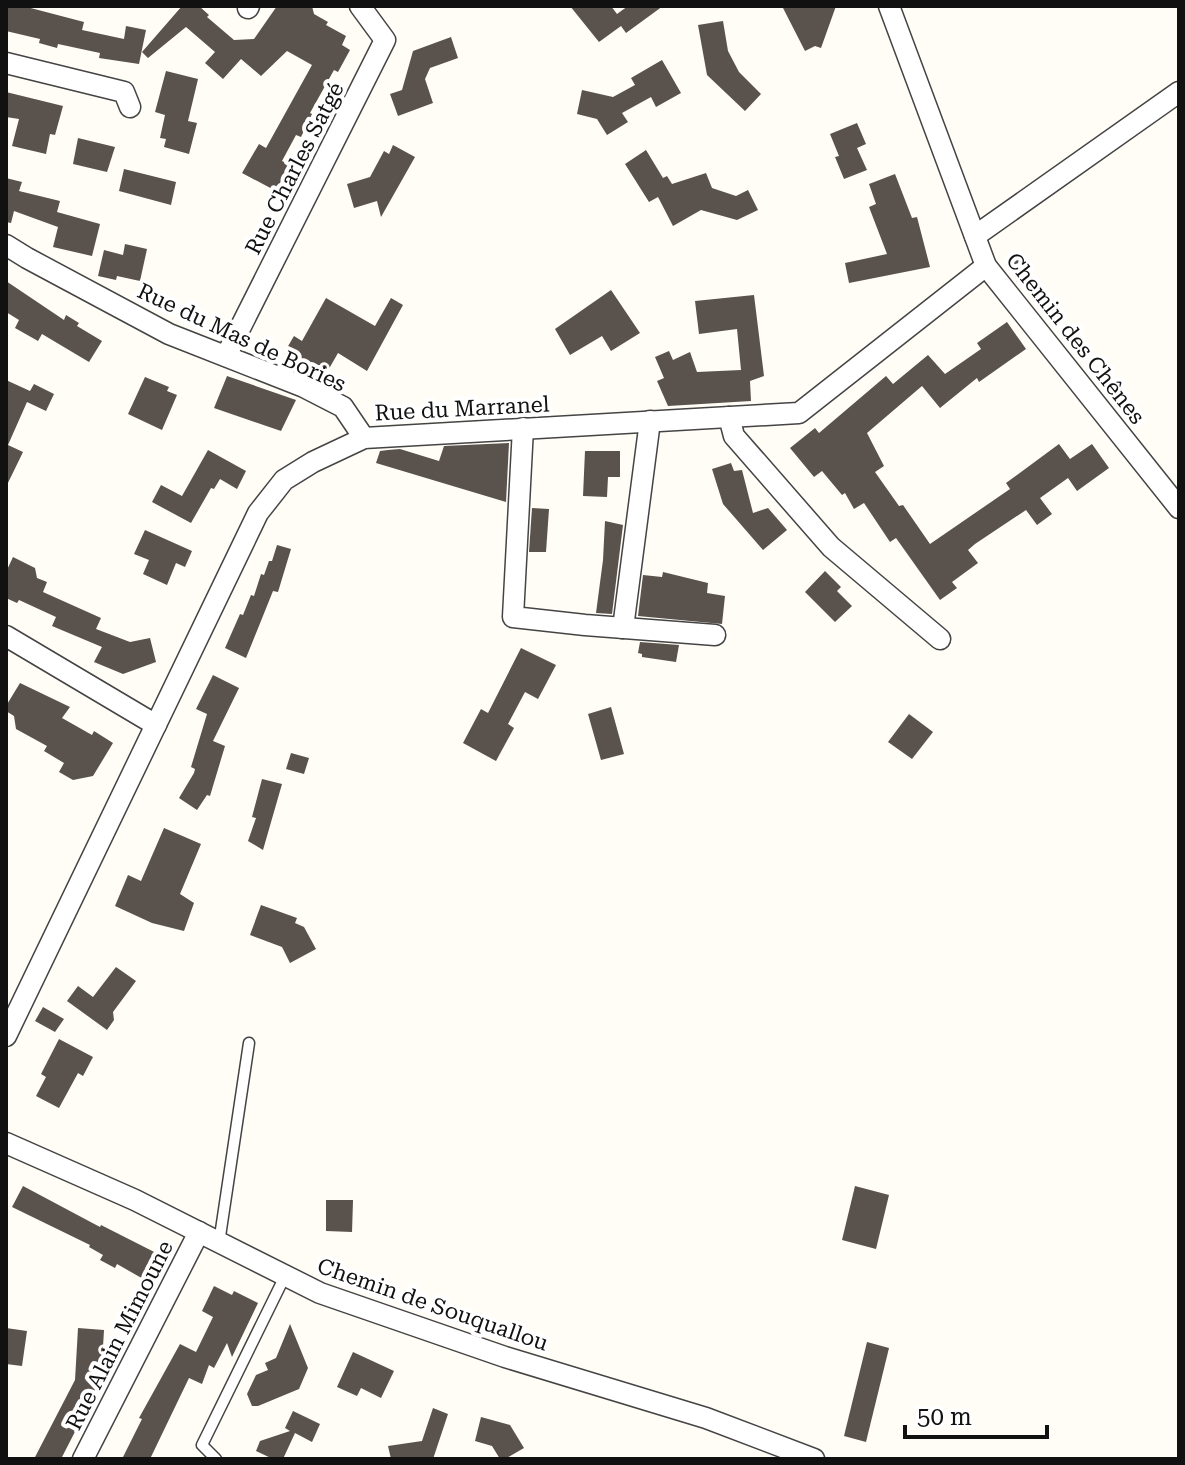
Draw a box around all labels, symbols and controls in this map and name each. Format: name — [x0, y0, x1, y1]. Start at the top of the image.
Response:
street label: Rue Charles Satgé — [240, 78, 349, 258]
street label: Chemin des Chênes — [1001, 248, 1150, 429]
street label: Rue du Mas de Bories — [134, 278, 350, 397]
street label: Rue du Marranel — [374, 391, 550, 426]
street label: Rue Alain Mimoune — [61, 1236, 178, 1434]
street label: Chemin de Souquallou — [314, 1253, 552, 1356]
scale bar — [905, 1389, 1047, 1439]
text: 50 m — [917, 1403, 972, 1431]

